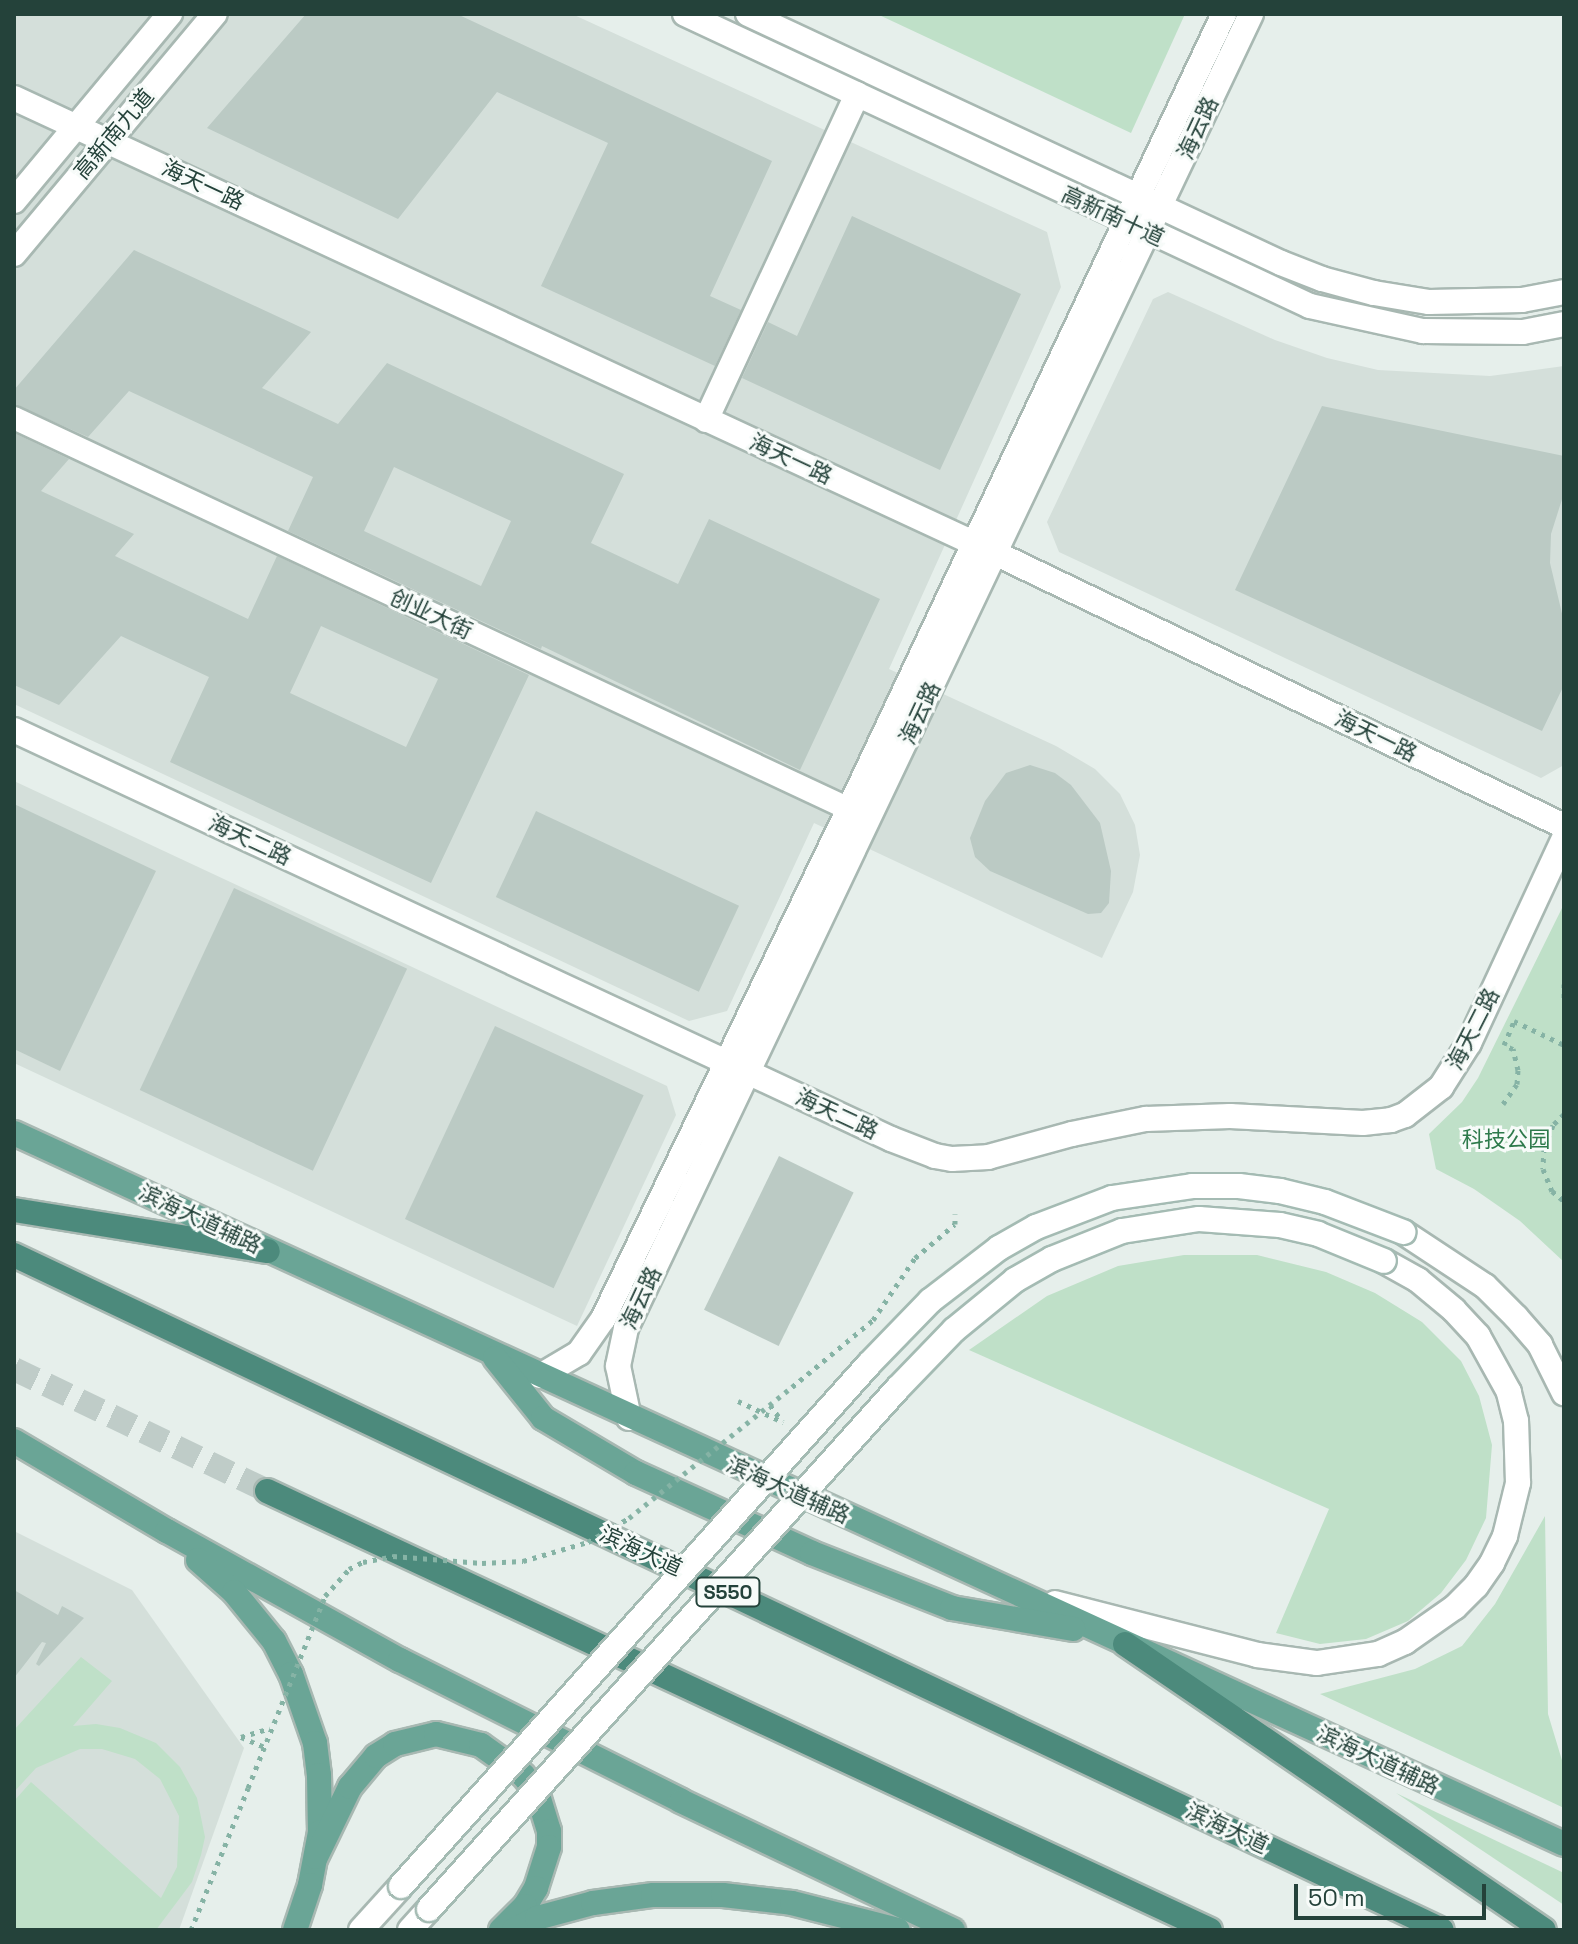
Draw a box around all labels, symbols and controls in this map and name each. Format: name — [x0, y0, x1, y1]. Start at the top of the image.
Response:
street label: 高新南九道 — [69, 83, 159, 185]
street label: 海云路 — [1172, 93, 1224, 163]
street label: 海天一路 — [158, 154, 248, 216]
street label: 高新南十道 — [1058, 181, 1168, 251]
street label: 海天一路 — [746, 428, 836, 490]
street label: 创业大街 — [386, 583, 476, 645]
street label: 海云路 — [894, 678, 946, 748]
street label: 海天一路 — [1331, 705, 1421, 767]
street label: 海天二路 — [205, 809, 295, 871]
street label: 海天二路 — [1441, 984, 1505, 1074]
street label: 海天二路 — [792, 1083, 882, 1145]
park label: 科技公园 — [1462, 1127, 1550, 1153]
street label: 滨海大道辅路 — [135, 1179, 265, 1259]
street label: 海云路 — [615, 1263, 667, 1333]
street label: 滨海大道辅路 — [722, 1451, 854, 1529]
street label: 滨海大道 — [596, 1520, 686, 1582]
road number: S550 — [694, 1576, 762, 1608]
street label: 滨海大道辅路 — [1313, 1720, 1443, 1800]
street label: 滨海大道 — [1182, 1797, 1272, 1859]
scale bar — [1298, 1868, 1490, 1918]
text: 50 m — [1308, 1882, 1365, 1913]

